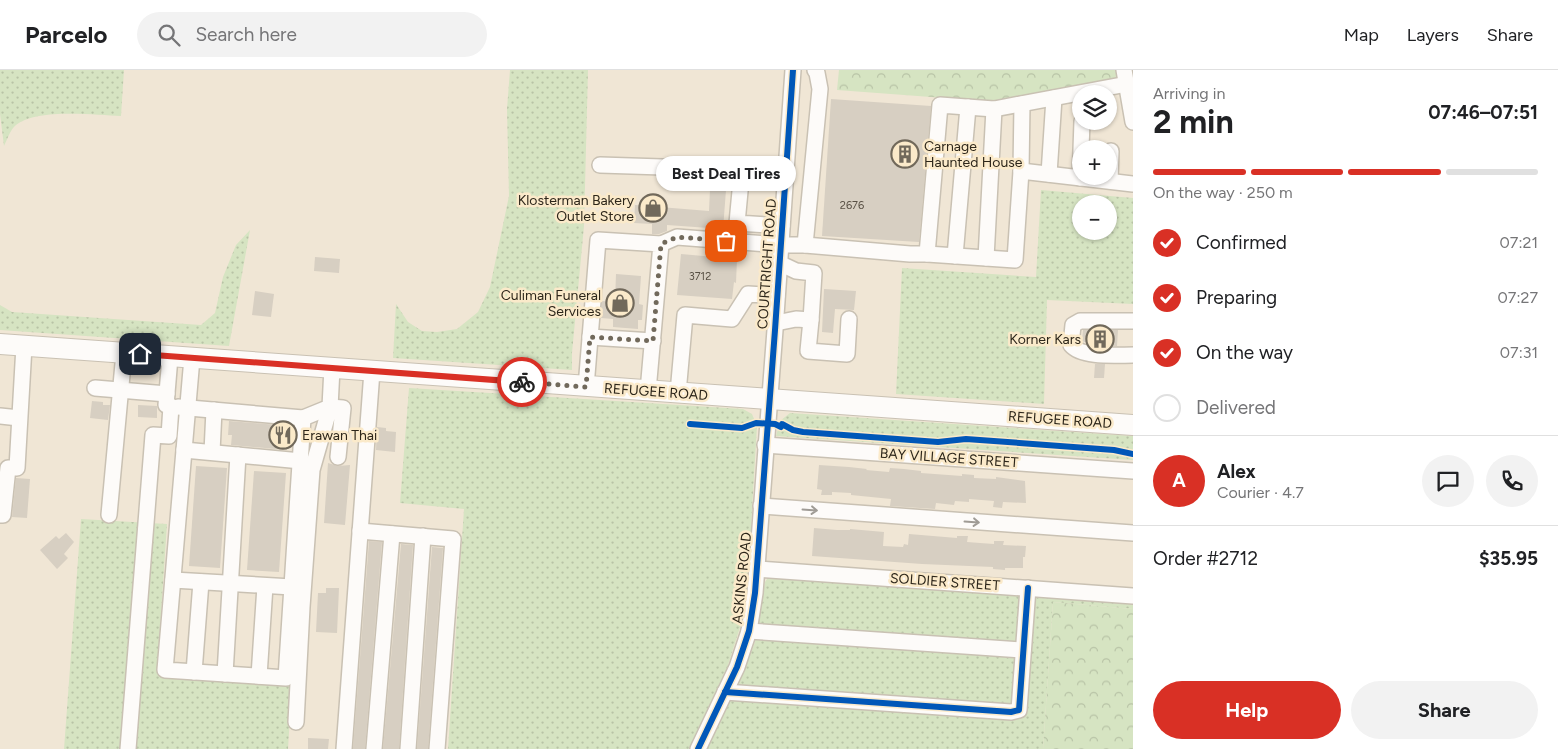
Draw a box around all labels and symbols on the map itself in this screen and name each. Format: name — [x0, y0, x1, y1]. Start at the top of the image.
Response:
place label: Carnage Haunted House — [924, 138, 1023, 171]
building icon: Carnage Haunted House — [890, 139, 920, 169]
callout: Best Deal Tires — [656, 156, 796, 191]
place label: Klosterman Bakery Outlet Store — [518, 192, 635, 225]
shop icon: Klosterman Bakery Outlet Store — [638, 193, 668, 223]
street label: COURTRIGHT ROAD — [754, 198, 780, 330]
house number: 2676 — [840, 199, 864, 212]
pin — [705, 220, 747, 262]
house number: 3712 — [689, 270, 711, 283]
place label: Culiman Funeral Services — [501, 287, 601, 320]
shop icon: Culiman Funeral Services — [605, 288, 635, 318]
building icon: Korner Kars — [1085, 324, 1115, 354]
place label: Korner Kars — [1009, 331, 1081, 348]
pin — [119, 333, 161, 375]
courier — [497, 357, 547, 407]
street label: REFUGEE ROAD — [604, 380, 708, 404]
street label: REFUGEE ROAD — [1008, 408, 1112, 432]
restaurant icon: Erawan Thai — [268, 420, 298, 450]
place label: Erawan Thai — [302, 427, 377, 444]
street label: BAY VILLAGE STREET — [879, 445, 1019, 471]
one-way arrow — [801, 505, 817, 515]
one-way arrow — [963, 517, 979, 526]
street label: ASKINS ROAD — [729, 531, 755, 625]
street label: SOLDIER STREET — [890, 570, 1001, 594]

